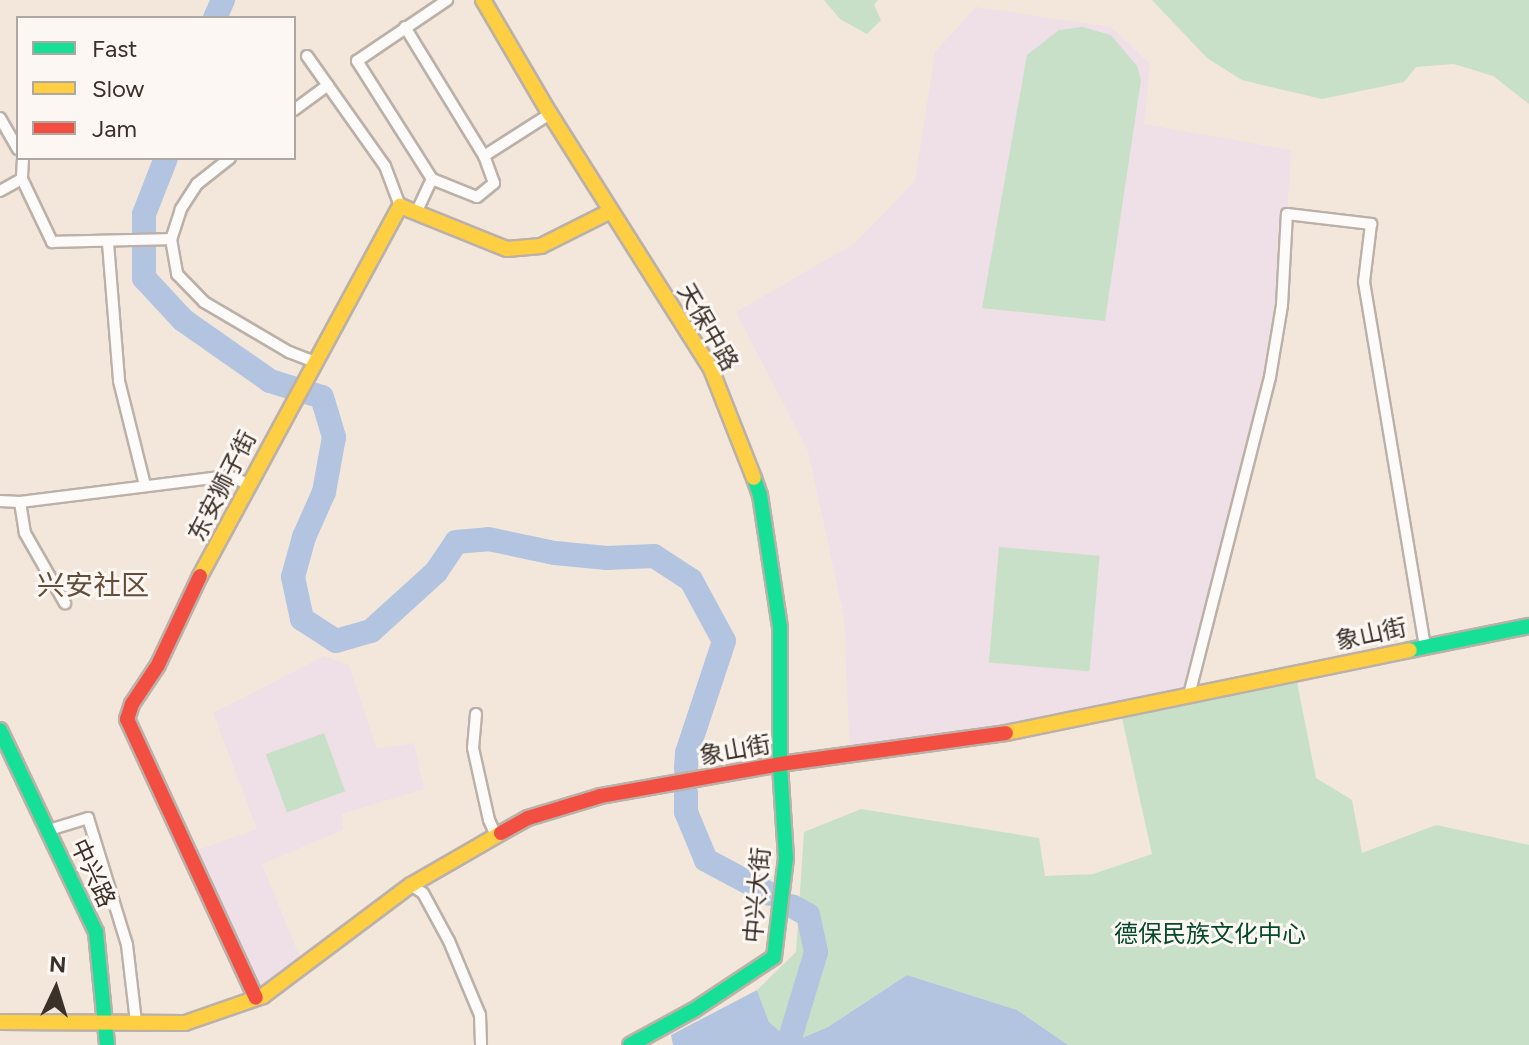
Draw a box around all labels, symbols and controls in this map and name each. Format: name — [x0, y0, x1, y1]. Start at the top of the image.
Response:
legend — [16, 16, 296, 160]
text: Fast — [92, 34, 137, 63]
text: Slow — [92, 74, 144, 103]
text: Jam — [92, 114, 137, 143]
street label: 天保中路 — [672, 278, 744, 376]
street label: 东安狮子街 — [182, 426, 262, 546]
district label: 兴安社区 — [37, 568, 149, 602]
street label: 象山街 — [1333, 612, 1409, 656]
street label: 象山街 — [697, 730, 773, 770]
street label: 中兴路 — [65, 834, 121, 912]
street label: 中兴大街 — [738, 846, 776, 944]
park label: 德保民族文化中心 — [1114, 920, 1306, 948]
north arrow — [16, 949, 96, 1029]
text: N — [48, 950, 67, 979]

